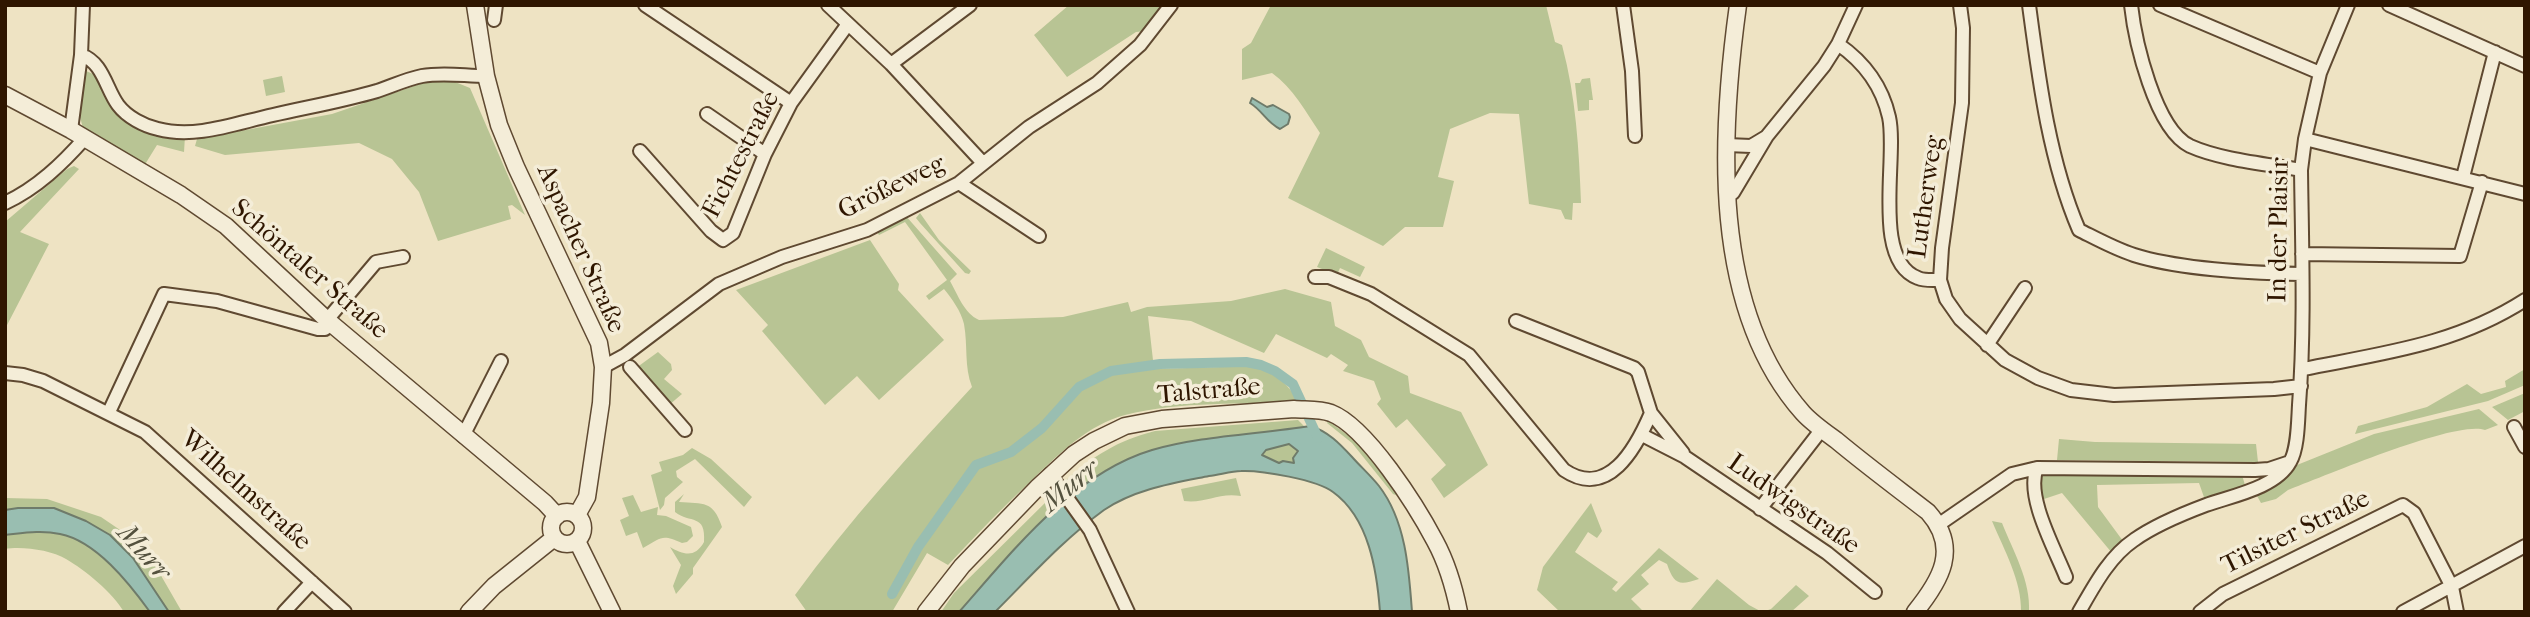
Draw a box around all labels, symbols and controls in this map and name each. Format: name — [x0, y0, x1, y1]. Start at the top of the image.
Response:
street label: Fichtestraße — [697, 86, 787, 224]
street label: Lutherweg — [1903, 134, 1951, 260]
street label: Größeweg — [834, 149, 950, 227]
street label: In der Plaisir — [2263, 157, 2297, 303]
street label: Aspacher Straße — [529, 160, 631, 338]
street label: Schöntaler Straße — [224, 193, 394, 347]
street label: Talstraße — [1156, 372, 1262, 412]
street label: Wilhelmstraße — [173, 424, 317, 558]
street label: Ludwigstraße — [1721, 448, 1865, 562]
water label: Murr — [1035, 454, 1107, 520]
street label: Tilsiter Straße — [2217, 484, 2375, 582]
water label: Murr — [109, 518, 177, 588]

